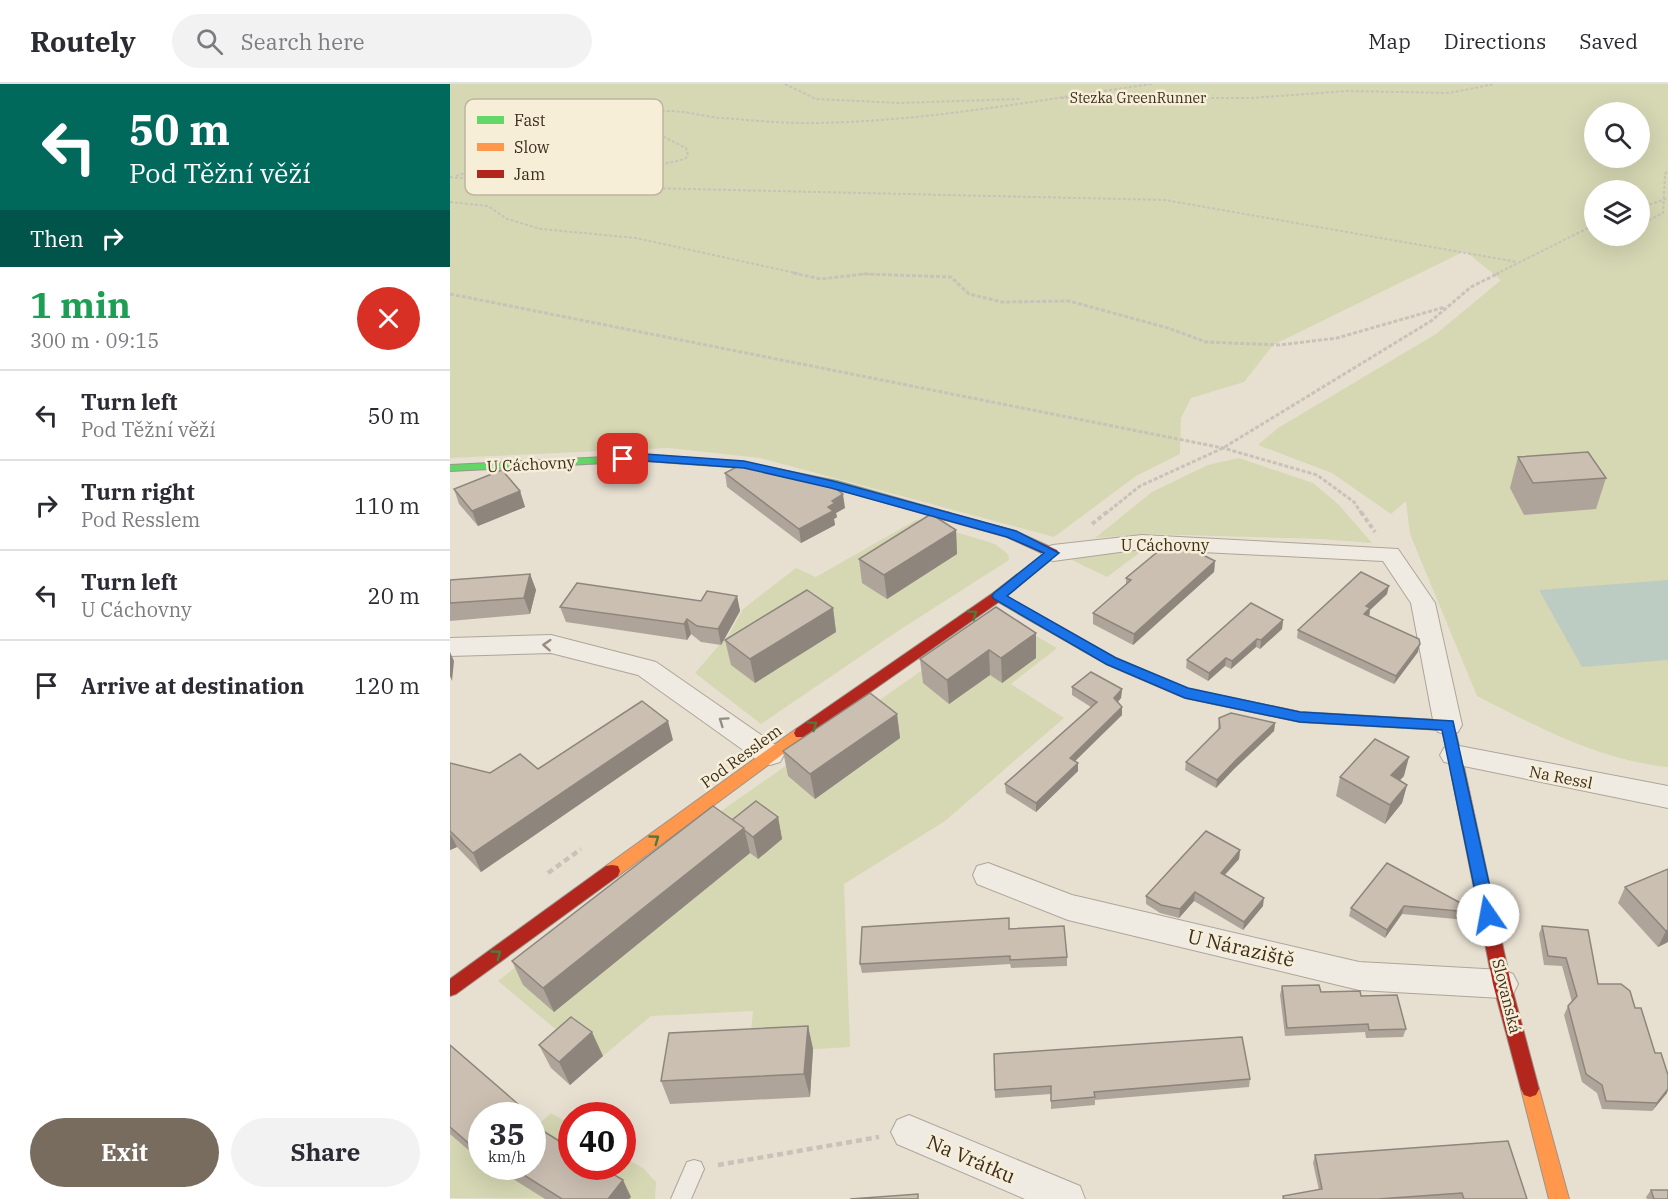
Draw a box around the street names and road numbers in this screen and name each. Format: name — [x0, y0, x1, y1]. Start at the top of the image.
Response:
street label: Stezka GreenRunner — [1070, 89, 1207, 107]
street label: U Cáchovny — [486, 452, 576, 476]
street label: U Cáchovny — [1121, 535, 1210, 555]
street label: Pod Resslem — [696, 720, 786, 792]
street label: Na Ressl — [1528, 761, 1595, 793]
street label: U Náraziště — [1185, 922, 1297, 973]
street label: Slovanská — [1488, 957, 1526, 1036]
street label: Na Vrátku — [923, 1128, 1020, 1189]

